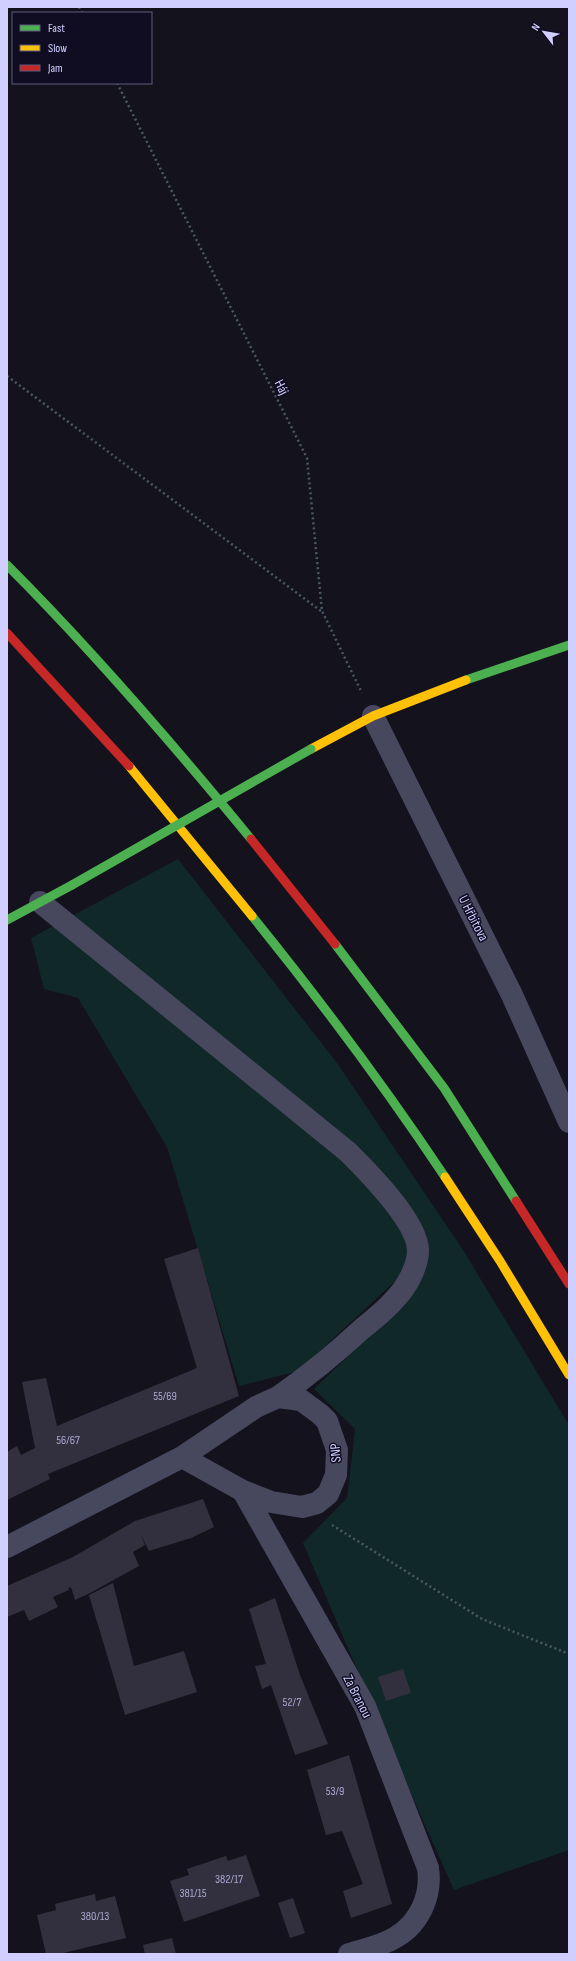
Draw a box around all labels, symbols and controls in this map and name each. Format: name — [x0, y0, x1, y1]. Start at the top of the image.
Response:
legend — [12, 12, 152, 84]
north arrow — [524, 12, 564, 52]
text: Fast — [48, 21, 65, 36]
text: N — [529, 21, 543, 33]
text: Slow — [48, 41, 67, 56]
text: Jam — [47, 61, 63, 76]
street label: Háj — [271, 377, 293, 398]
street label: U Hřbitova — [455, 892, 492, 944]
house number: 55/69 — [153, 1389, 177, 1404]
house number: 56/67 — [56, 1433, 80, 1448]
street label: SNP — [326, 1443, 345, 1463]
street label: Za Branou — [339, 1672, 376, 1721]
house number: 52/7 — [283, 1695, 302, 1710]
house number: 53/9 — [326, 1784, 344, 1799]
house number: 382/17 — [215, 1872, 243, 1887]
house number: 381/15 — [179, 1886, 207, 1901]
house number: 380/13 — [81, 1909, 109, 1924]

